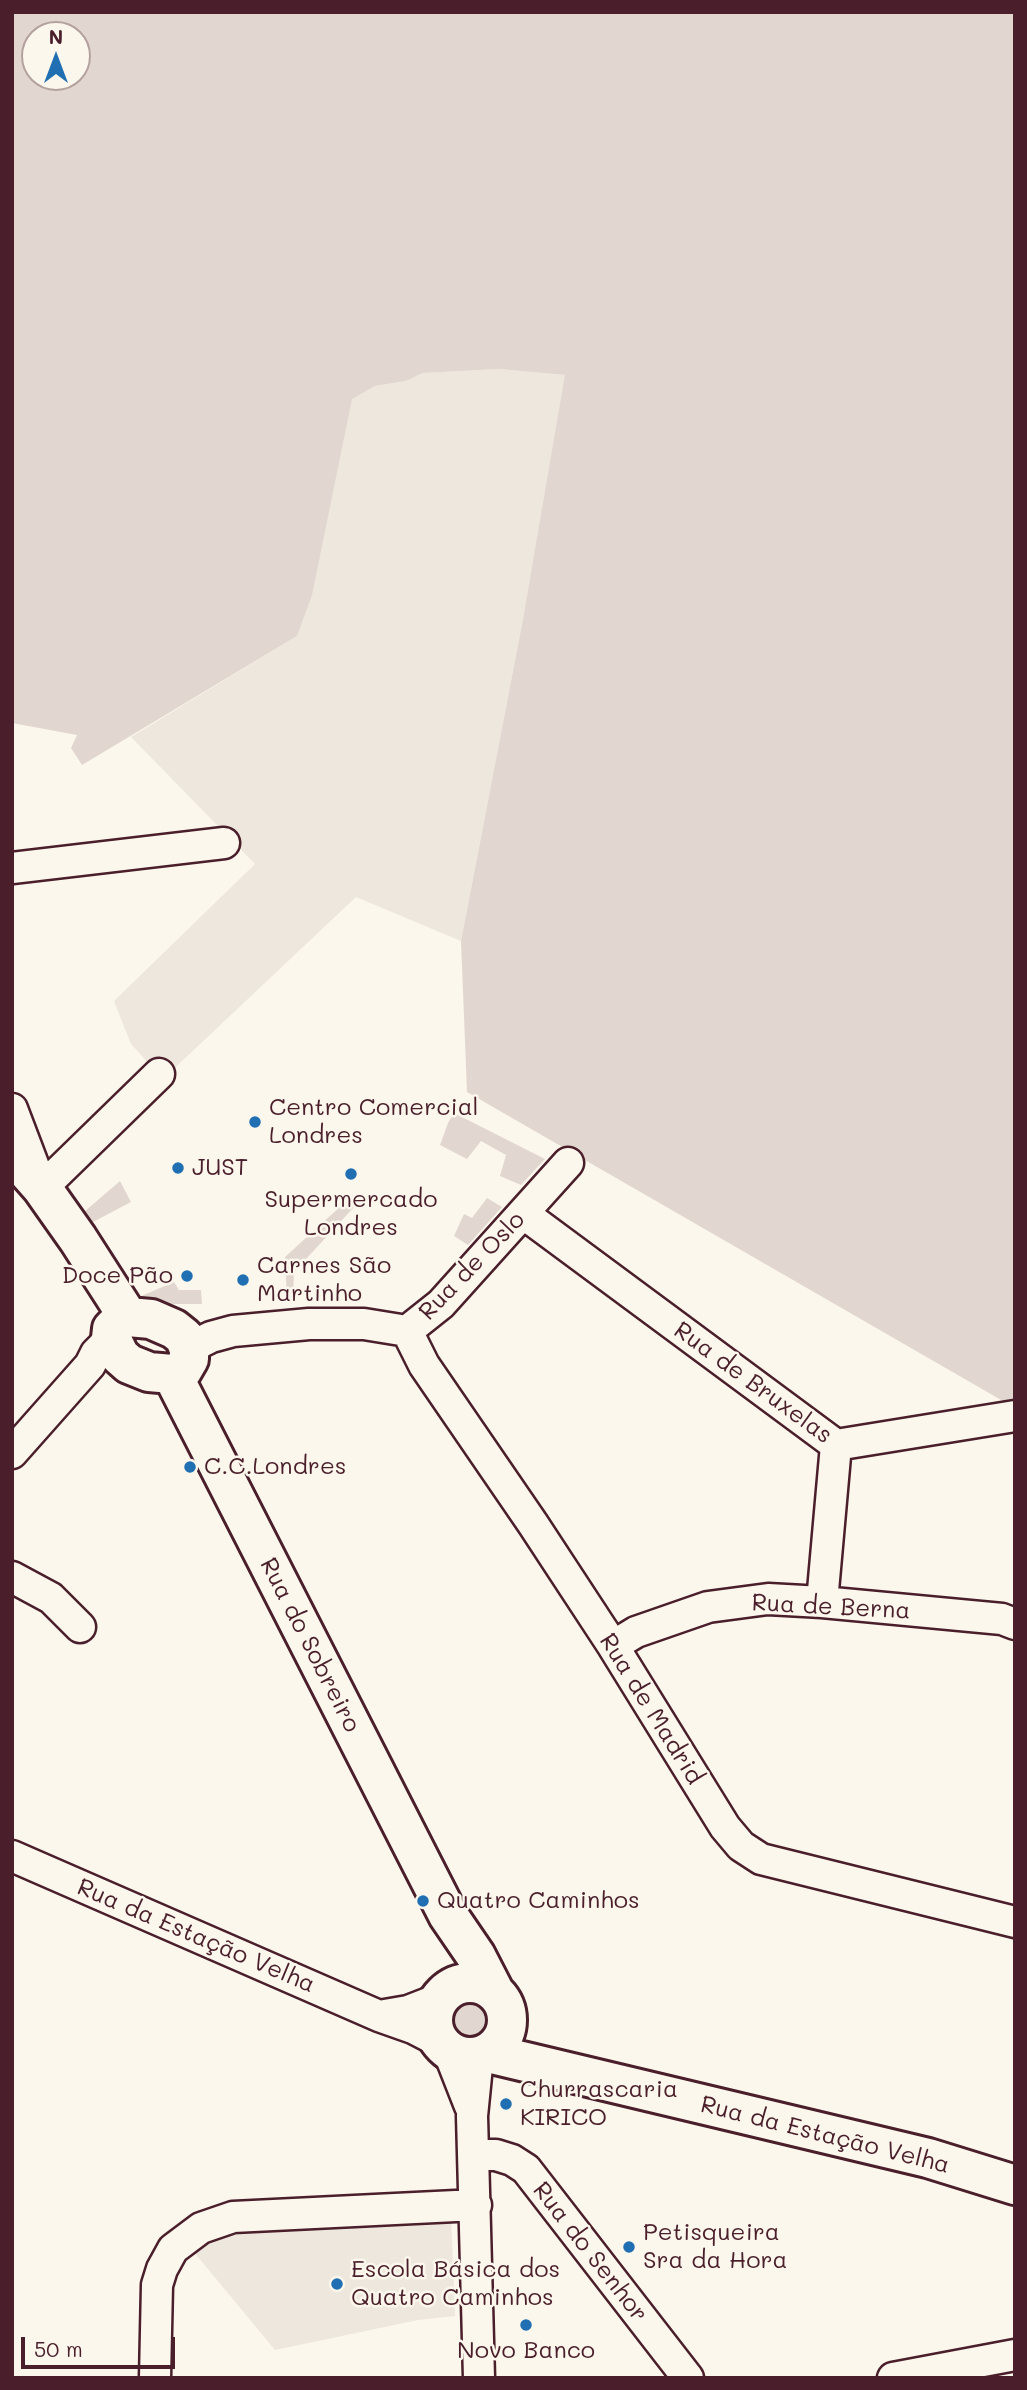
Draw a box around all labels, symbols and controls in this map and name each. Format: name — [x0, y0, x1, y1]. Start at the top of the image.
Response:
north arrow — [21, 21, 91, 91]
text: N — [49, 24, 63, 49]
place label: Centro Comercial Londres — [269, 1094, 479, 1150]
marker: Centro Comercial Londres — [247, 1114, 263, 1130]
place label: JUST — [192, 1154, 248, 1182]
marker: JUST — [170, 1160, 186, 1176]
marker: Supermercado Londres — [343, 1166, 359, 1182]
place label: Supermercado Londres — [265, 1186, 437, 1242]
street label: Rua de Oslo — [413, 1206, 531, 1326]
place label: Carnes São Martinho — [257, 1252, 391, 1308]
place label: Doce Pão — [62, 1262, 173, 1290]
marker: Doce Pão — [179, 1268, 195, 1284]
marker: Carnes São Martinho — [235, 1272, 251, 1288]
street label: Rua de Bruxelas — [668, 1316, 838, 1450]
place label: C.C.Londres — [204, 1453, 346, 1481]
marker: C.C.Londres — [182, 1459, 198, 1475]
street label: Rua do Sobreiro — [254, 1553, 366, 1737]
street label: Rua de Berna — [751, 1588, 911, 1626]
street label: Rua de Madrid — [593, 1628, 709, 1790]
street label: Rua da Estação Velha — [73, 1873, 319, 1999]
place label: Quatro Caminhos — [437, 1887, 640, 1915]
marker: Quatro Caminhos — [415, 1893, 431, 1909]
place label: Churrascaria KIRICO — [520, 2076, 678, 2132]
street label: Rua da Estação Velha — [697, 2090, 953, 2180]
marker: Churrascaria KIRICO — [498, 2096, 514, 2112]
street label: Rua do Senhor — [526, 2176, 654, 2328]
place label: Petisqueira Sra da Hora — [643, 2219, 787, 2275]
marker: Petisqueira Sra da Hora — [621, 2239, 637, 2255]
place label: Escola Básica dos Quatro Caminhos — [351, 2256, 560, 2312]
marker: Escola Básica dos Quatro Caminhos — [329, 2276, 345, 2292]
marker: Novo Banco — [518, 2317, 534, 2333]
scale bar — [24, 2324, 178, 2368]
text: 50 m — [34, 2335, 83, 2362]
place label: Novo Banco — [457, 2337, 595, 2365]

